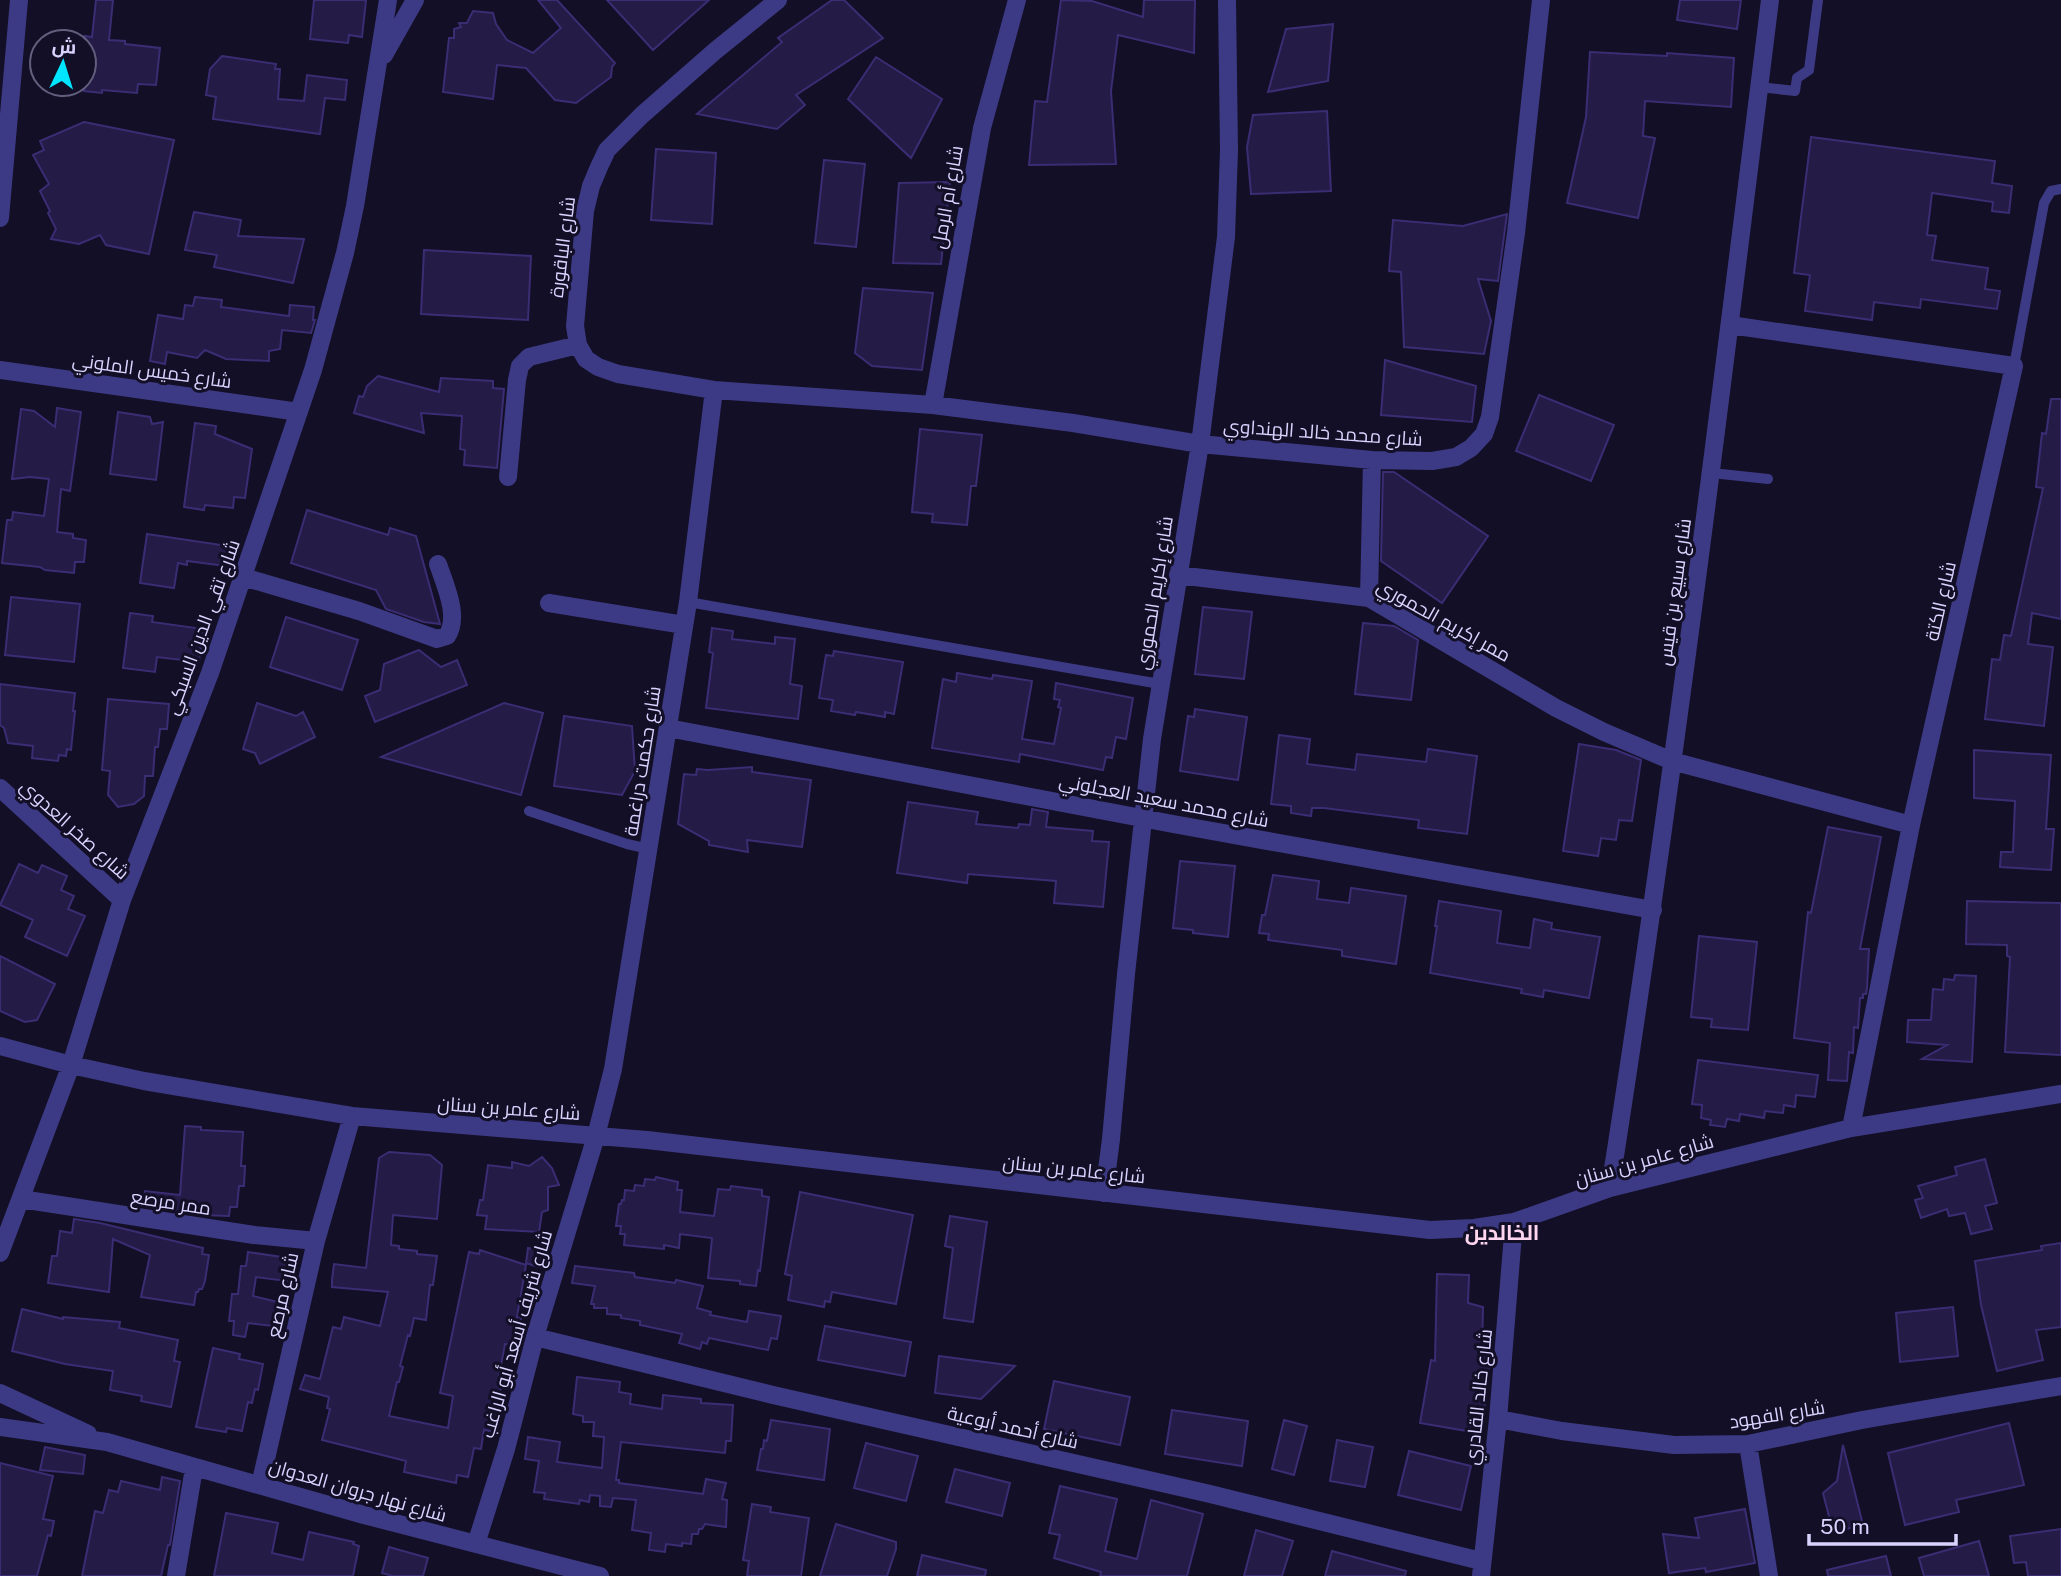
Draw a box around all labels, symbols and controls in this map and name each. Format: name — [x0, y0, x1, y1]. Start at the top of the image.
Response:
north arrow — [28, 28, 98, 98]
text: ش — [51, 34, 77, 59]
street label: شارع أم الرمل — [927, 144, 970, 251]
street label: شارع الباقورة — [545, 195, 582, 299]
street label: شارع خميس الملوني — [70, 348, 233, 396]
street label: شارع محمد خالد الهنداوي — [1222, 414, 1424, 454]
street label: شارع إكريم الحموري — [1131, 515, 1181, 672]
street label: شارع سبيع بن قيس — [1653, 517, 1698, 668]
street label: شارع تقي الدين السبكي — [160, 536, 248, 719]
street label: شارع الكتة — [1920, 559, 1963, 644]
street label: ممر إكريم الحموري — [1371, 574, 1515, 669]
street label: شارع حكمت دراغمة — [619, 684, 668, 838]
street label: شارع محمد سعيد العجلوني — [1056, 769, 1271, 835]
street label: شارع صخر العدوي — [13, 774, 134, 887]
street label: شارع عامر بن سنان — [437, 1092, 581, 1127]
street label: شارع عامر بن سنان — [1572, 1130, 1717, 1193]
street label: شارع عامر بن سنان — [1001, 1151, 1146, 1190]
street label: ممر مرصع — [129, 1185, 213, 1222]
district label: الخالدين — [1465, 1220, 1539, 1245]
street label: شارع شريف أسعد أبو الراغب — [476, 1228, 559, 1441]
street label: شارع مرصع — [262, 1250, 305, 1340]
street label: شارع خالد القادري — [1460, 1328, 1500, 1467]
street label: شارع الفهود — [1728, 1396, 1827, 1435]
street label: شارع أحمد أبوعية — [945, 1401, 1081, 1456]
street label: شارع نهار جروان العدوان — [266, 1454, 449, 1529]
scale bar — [1809, 1502, 1956, 1546]
text: 50 m — [1820, 1514, 1870, 1539]

